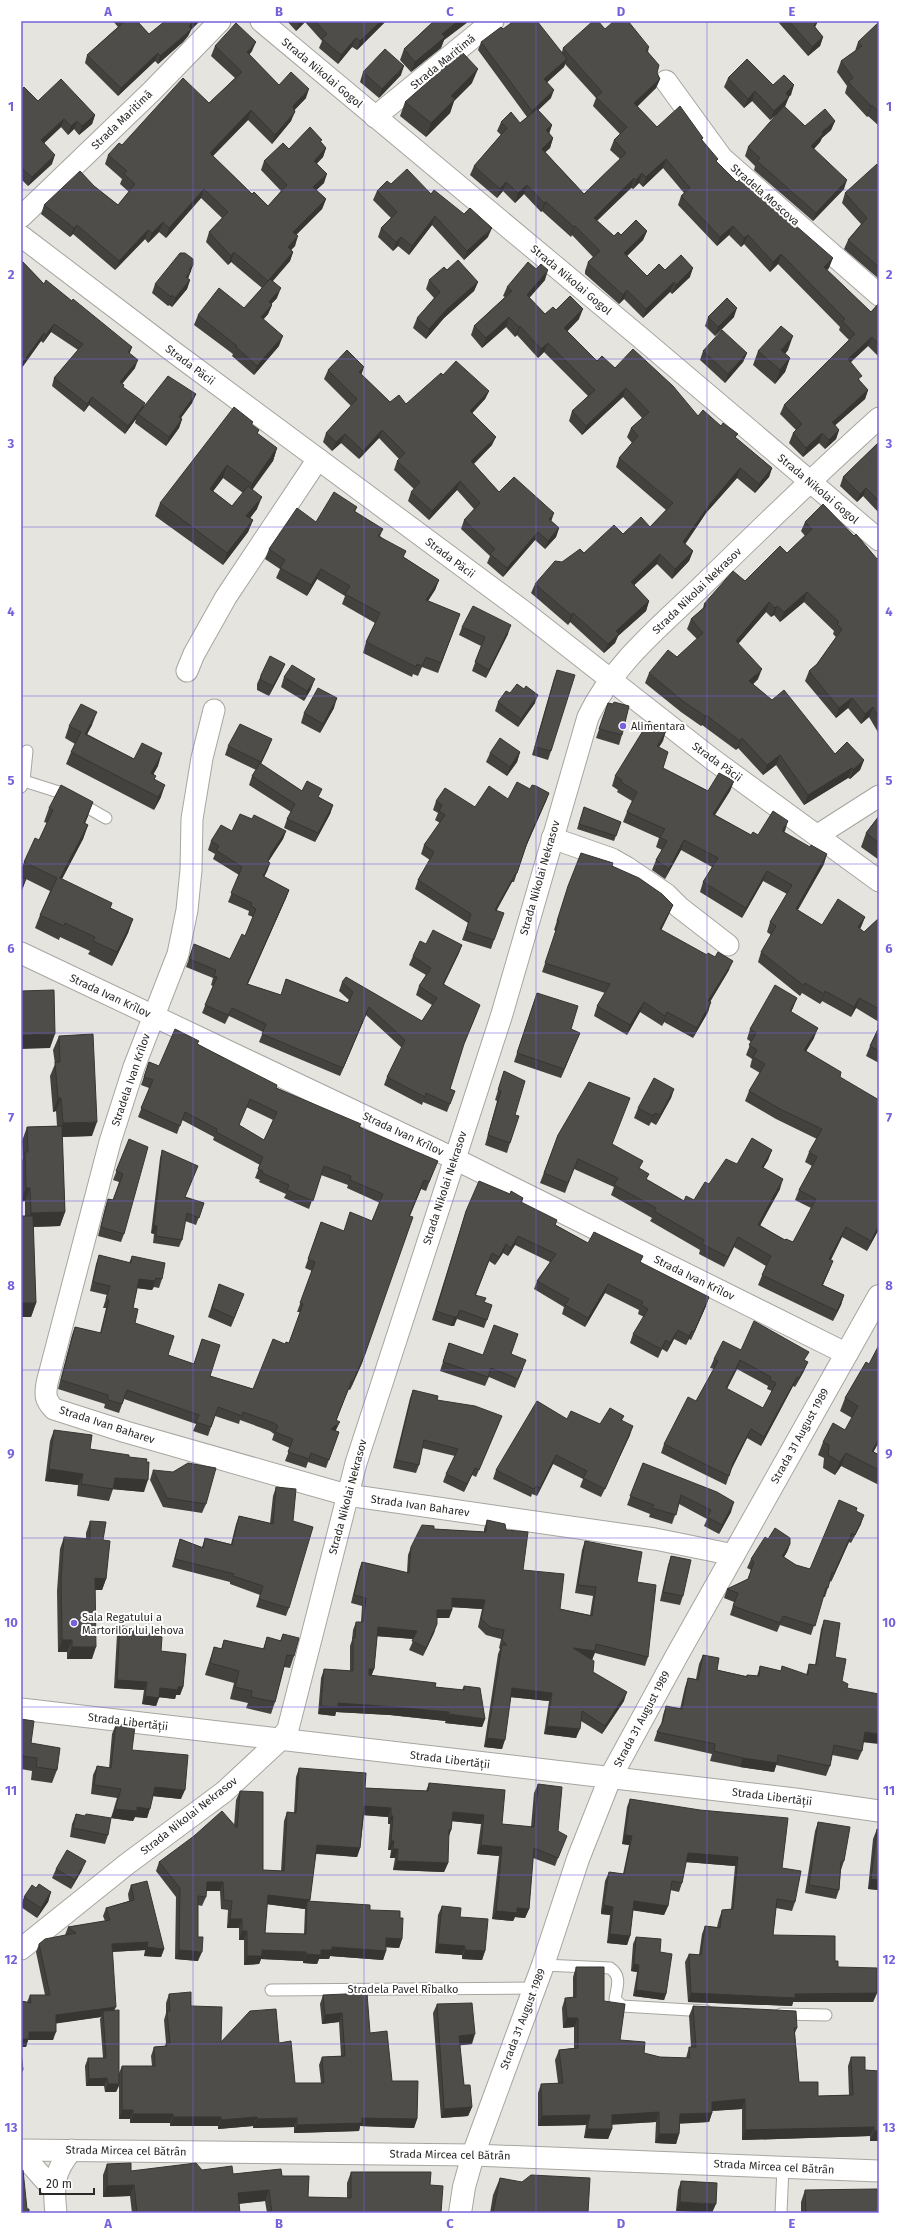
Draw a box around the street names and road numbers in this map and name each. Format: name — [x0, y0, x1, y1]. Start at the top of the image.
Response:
street label: Strada Maritimă — [408, 32, 478, 92]
street label: Strada Nikolai Gogol — [279, 35, 365, 111]
street label: Strada Maritimă — [89, 88, 155, 152]
street label: Stradela Moscova — [728, 161, 802, 229]
street label: Strada Nikolai Gogol — [528, 242, 614, 318]
street label: Strada Păcii — [163, 342, 217, 388]
street label: Strada Nikolai Gogol — [775, 451, 861, 527]
street label: Strada Păcii — [423, 535, 477, 581]
street label: Strada Nikolai Nekrasov — [650, 545, 745, 637]
street label: Strada Păcii — [690, 740, 744, 784]
street label: Strada Nikolai Nekrasov — [517, 819, 563, 937]
street label: Strada Ivan Krîlov — [67, 972, 153, 1021]
street label: Stradela Ivan Krîlov — [109, 1031, 153, 1128]
street label: Strada Ivan Krîlov — [360, 1110, 446, 1159]
street label: Strada Nikolai Nekrasov — [420, 1129, 470, 1247]
street label: Strada Ivan Krîlov — [652, 1253, 737, 1303]
street label: Strada 31 August 1989 — [768, 1386, 832, 1486]
street label: Strada Ivan Baharev — [58, 1403, 157, 1447]
street label: Strada Nikolai Nekrasov — [326, 1437, 370, 1556]
street label: Strada Ivan Baharev — [370, 1493, 471, 1519]
street label: Strada 31 August 1989 — [611, 1668, 673, 1769]
street label: Strada Libertății — [87, 1711, 169, 1733]
street label: Strada Libertății — [409, 1749, 491, 1771]
street label: Strada Nikolai Nekrasov — [138, 1774, 240, 1858]
street label: Strada Libertății — [731, 1786, 813, 1808]
street label: Strada 31 August 1989 — [498, 1966, 548, 2071]
street label: Stradela Pavel Rîbalko — [348, 1983, 458, 1996]
street label: Strada Mircea cel Bătrân — [65, 2143, 187, 2159]
street label: Strada Mircea cel Bătrân — [389, 2147, 511, 2163]
street label: Strada Mircea cel Bătrân — [713, 2157, 835, 2177]

